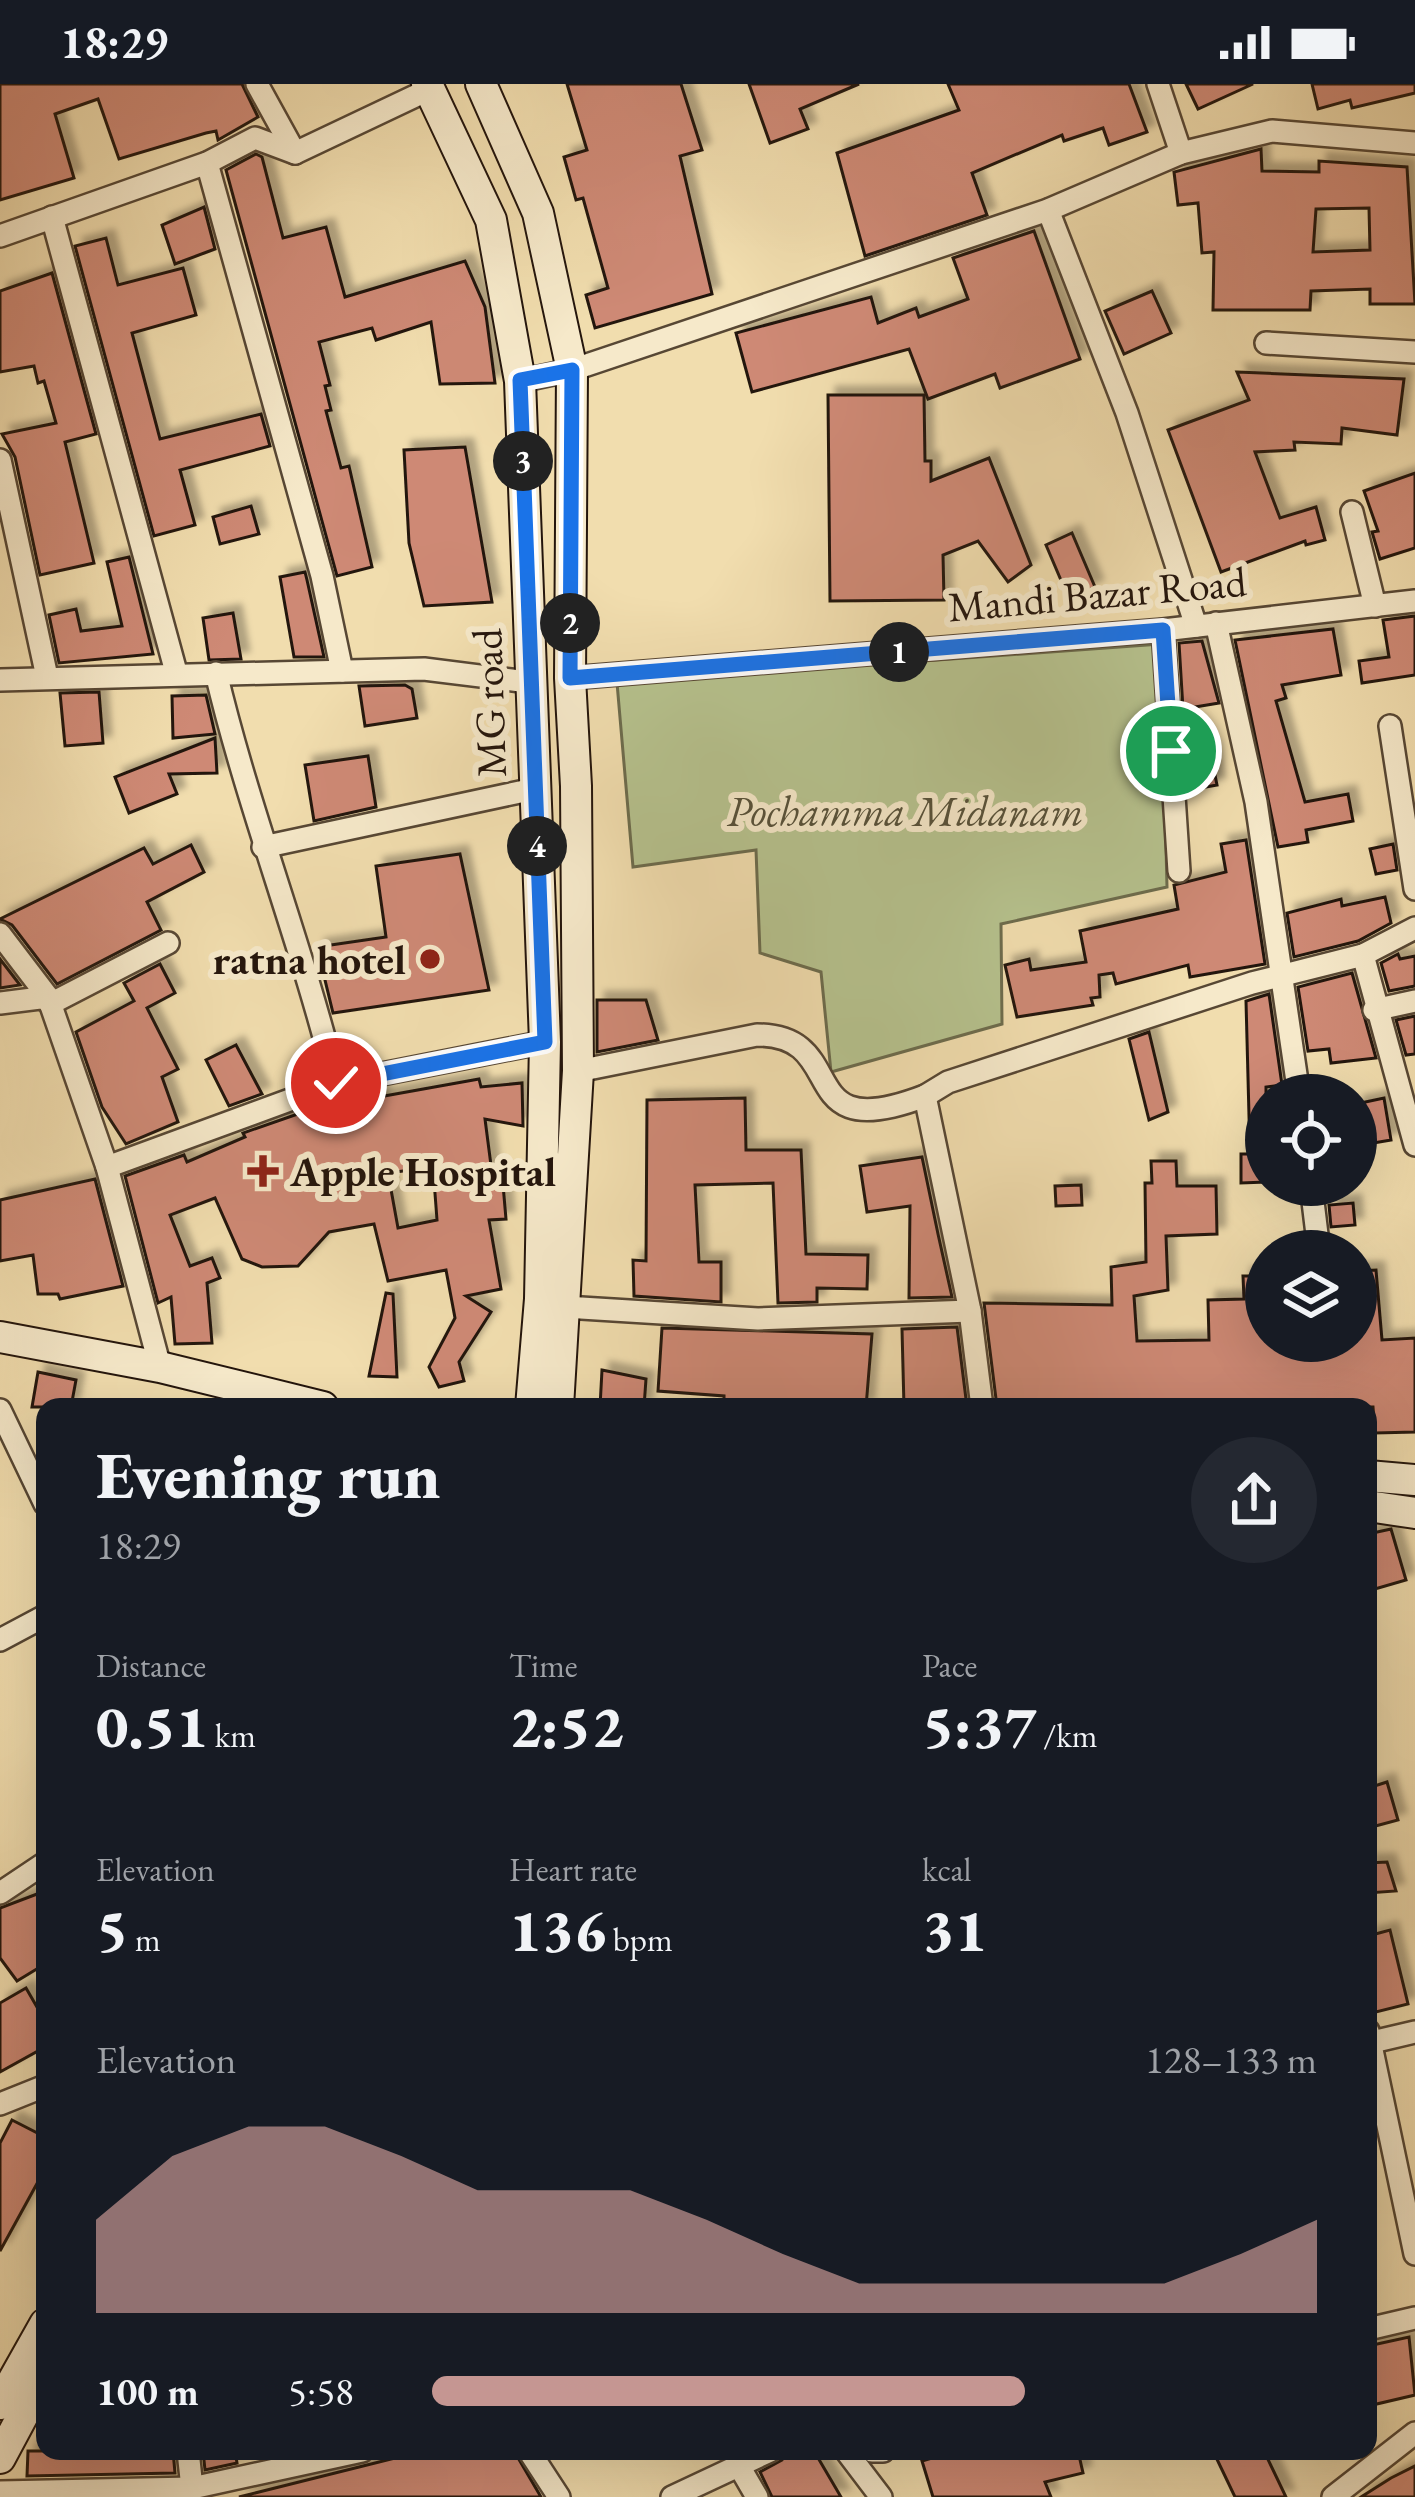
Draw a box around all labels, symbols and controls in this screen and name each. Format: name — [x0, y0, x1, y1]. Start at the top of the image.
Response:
text: 18:29 — [60, 13, 168, 71]
pin: 3 — [493, 431, 553, 491]
text: 3 — [514, 439, 532, 482]
street label: Mandi Bazar Road — [945, 553, 1249, 634]
pin: 2 — [540, 593, 600, 653]
text: 2 — [561, 601, 579, 644]
pin: 1 — [869, 622, 929, 682]
street label: MG road — [459, 627, 519, 778]
text: 1 — [890, 630, 908, 673]
pin — [1120, 700, 1222, 802]
icon: arrive — [1138, 718, 1204, 784]
park label: Pochamma Midanam — [727, 784, 1083, 839]
pin: 4 — [507, 816, 567, 876]
text: 4 — [528, 824, 546, 867]
place label: ratna hotel — [213, 932, 406, 987]
marker: ratna hotel — [417, 946, 443, 972]
pin — [285, 1032, 387, 1134]
icon: check — [303, 1050, 369, 1116]
map controls — [1245, 1074, 1377, 1362]
button: locate — [1245, 1074, 1377, 1206]
place label: Apple Hospital — [289, 1144, 556, 1199]
marker: Apple Hospital — [247, 1155, 279, 1187]
button: layers — [1245, 1230, 1377, 1362]
text: Evening run — [96, 1432, 441, 1518]
button: share — [1191, 1437, 1317, 1563]
text: 18:29 — [96, 1520, 181, 1571]
text: Distance — [96, 1644, 206, 1687]
text: Time — [509, 1644, 578, 1687]
text: Pace — [922, 1644, 977, 1687]
text: 0.51 — [96, 1687, 208, 1765]
text: 2:52 — [509, 1687, 624, 1765]
text: 5:37 — [922, 1687, 1037, 1765]
text: km — [208, 1714, 256, 1757]
text: /km — [1037, 1714, 1097, 1757]
text: Elevation — [96, 1848, 215, 1891]
text: Heart rate — [509, 1848, 637, 1891]
text: kcal — [922, 1848, 972, 1891]
text: 5 — [96, 1891, 128, 1969]
text: 136 — [509, 1891, 606, 1969]
text: 31 — [922, 1891, 987, 1969]
text: m — [128, 1918, 161, 1961]
text: bpm — [606, 1918, 673, 1961]
text: Elevation — [96, 2034, 236, 2085]
text: 128–133 m — [1145, 2034, 1317, 2085]
text: 100 m — [96, 2366, 199, 2417]
text: 5:58 — [288, 2366, 354, 2417]

